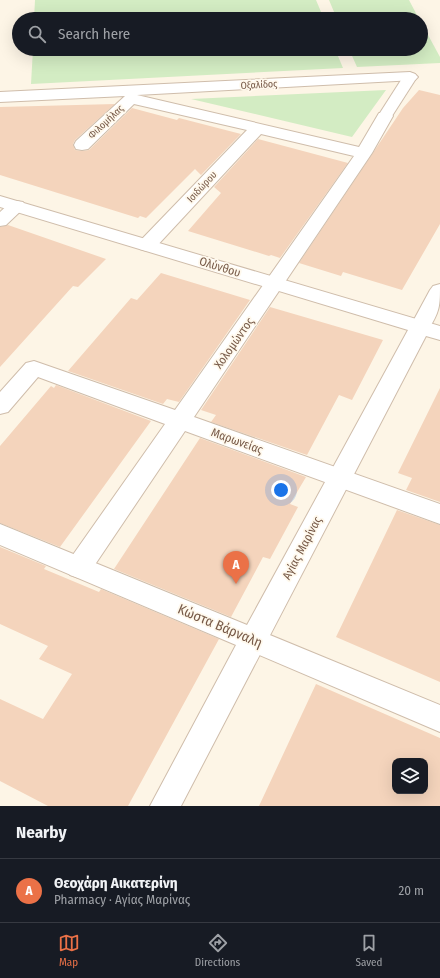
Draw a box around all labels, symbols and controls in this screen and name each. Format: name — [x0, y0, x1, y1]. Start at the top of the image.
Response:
search box — [12, 12, 428, 56]
icon: search — [26, 23, 48, 45]
text: Search here — [58, 25, 130, 43]
street label: Οξαλίδος — [240, 77, 279, 92]
street label: Φιλομήλας — [86, 102, 127, 141]
street label: Ισιδώρου — [184, 168, 219, 205]
street label: Ολύνθου — [198, 254, 242, 280]
street label: Χολομώντος — [211, 315, 257, 371]
street label: Μαρωνείας — [209, 425, 265, 457]
your location — [271, 480, 291, 500]
street label: Αγίας Μαρίνας — [279, 514, 325, 582]
pin: A — [223, 551, 249, 584]
street label: Κώστα Βάρναλη — [175, 601, 265, 651]
map controls — [392, 758, 428, 794]
button: layers — [392, 758, 428, 794]
text: Nearby — [16, 822, 67, 843]
text: Θεοχάρη Αικατερίνη — [54, 874, 178, 892]
text: A — [25, 883, 33, 898]
text: 20 m — [398, 883, 424, 898]
text: Pharmacy · Αγίας Μαρίνας — [54, 892, 190, 907]
tab: Map — [58, 932, 80, 969]
tab: Directions — [195, 932, 240, 969]
tab: Saved — [356, 932, 382, 969]

